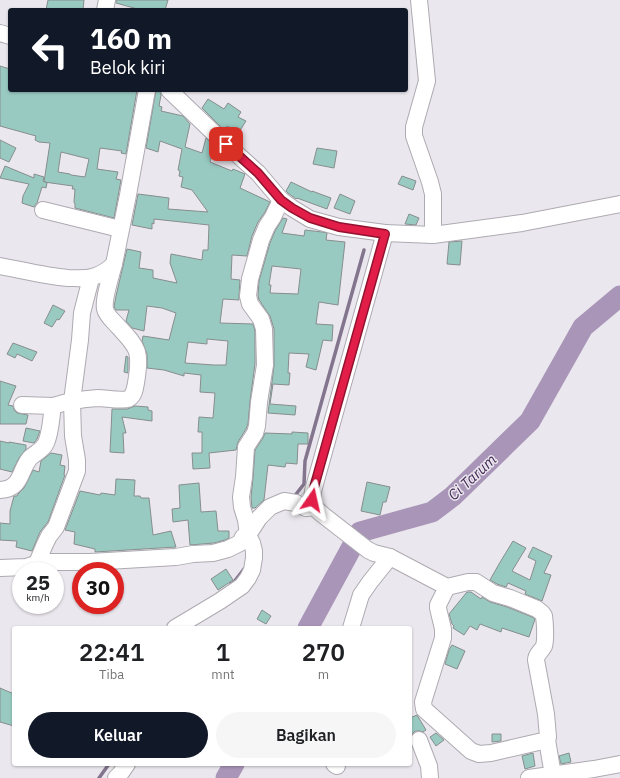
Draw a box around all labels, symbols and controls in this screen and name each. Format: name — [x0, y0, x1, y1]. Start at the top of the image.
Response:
text: 160 m — [90, 20, 172, 57]
icon: left — [24, 24, 76, 76]
text: Belok kiri — [90, 56, 165, 79]
pin — [209, 127, 243, 161]
icon: arrive — [215, 133, 237, 155]
water label: Ci Tarum — [444, 450, 500, 504]
position arrow — [291, 479, 333, 521]
speed limit sign: 30 — [72, 562, 124, 614]
text: 25 — [26, 569, 50, 596]
text: km/h — [26, 591, 50, 604]
text: 22:41 — [79, 636, 144, 668]
text: 1 — [216, 636, 230, 668]
text: 270 — [302, 636, 345, 668]
text: Tiba — [99, 666, 124, 683]
text: mnt — [211, 666, 235, 683]
text: m — [318, 666, 329, 683]
button: Keluar — [28, 712, 208, 758]
button: Bagikan — [216, 712, 396, 758]

